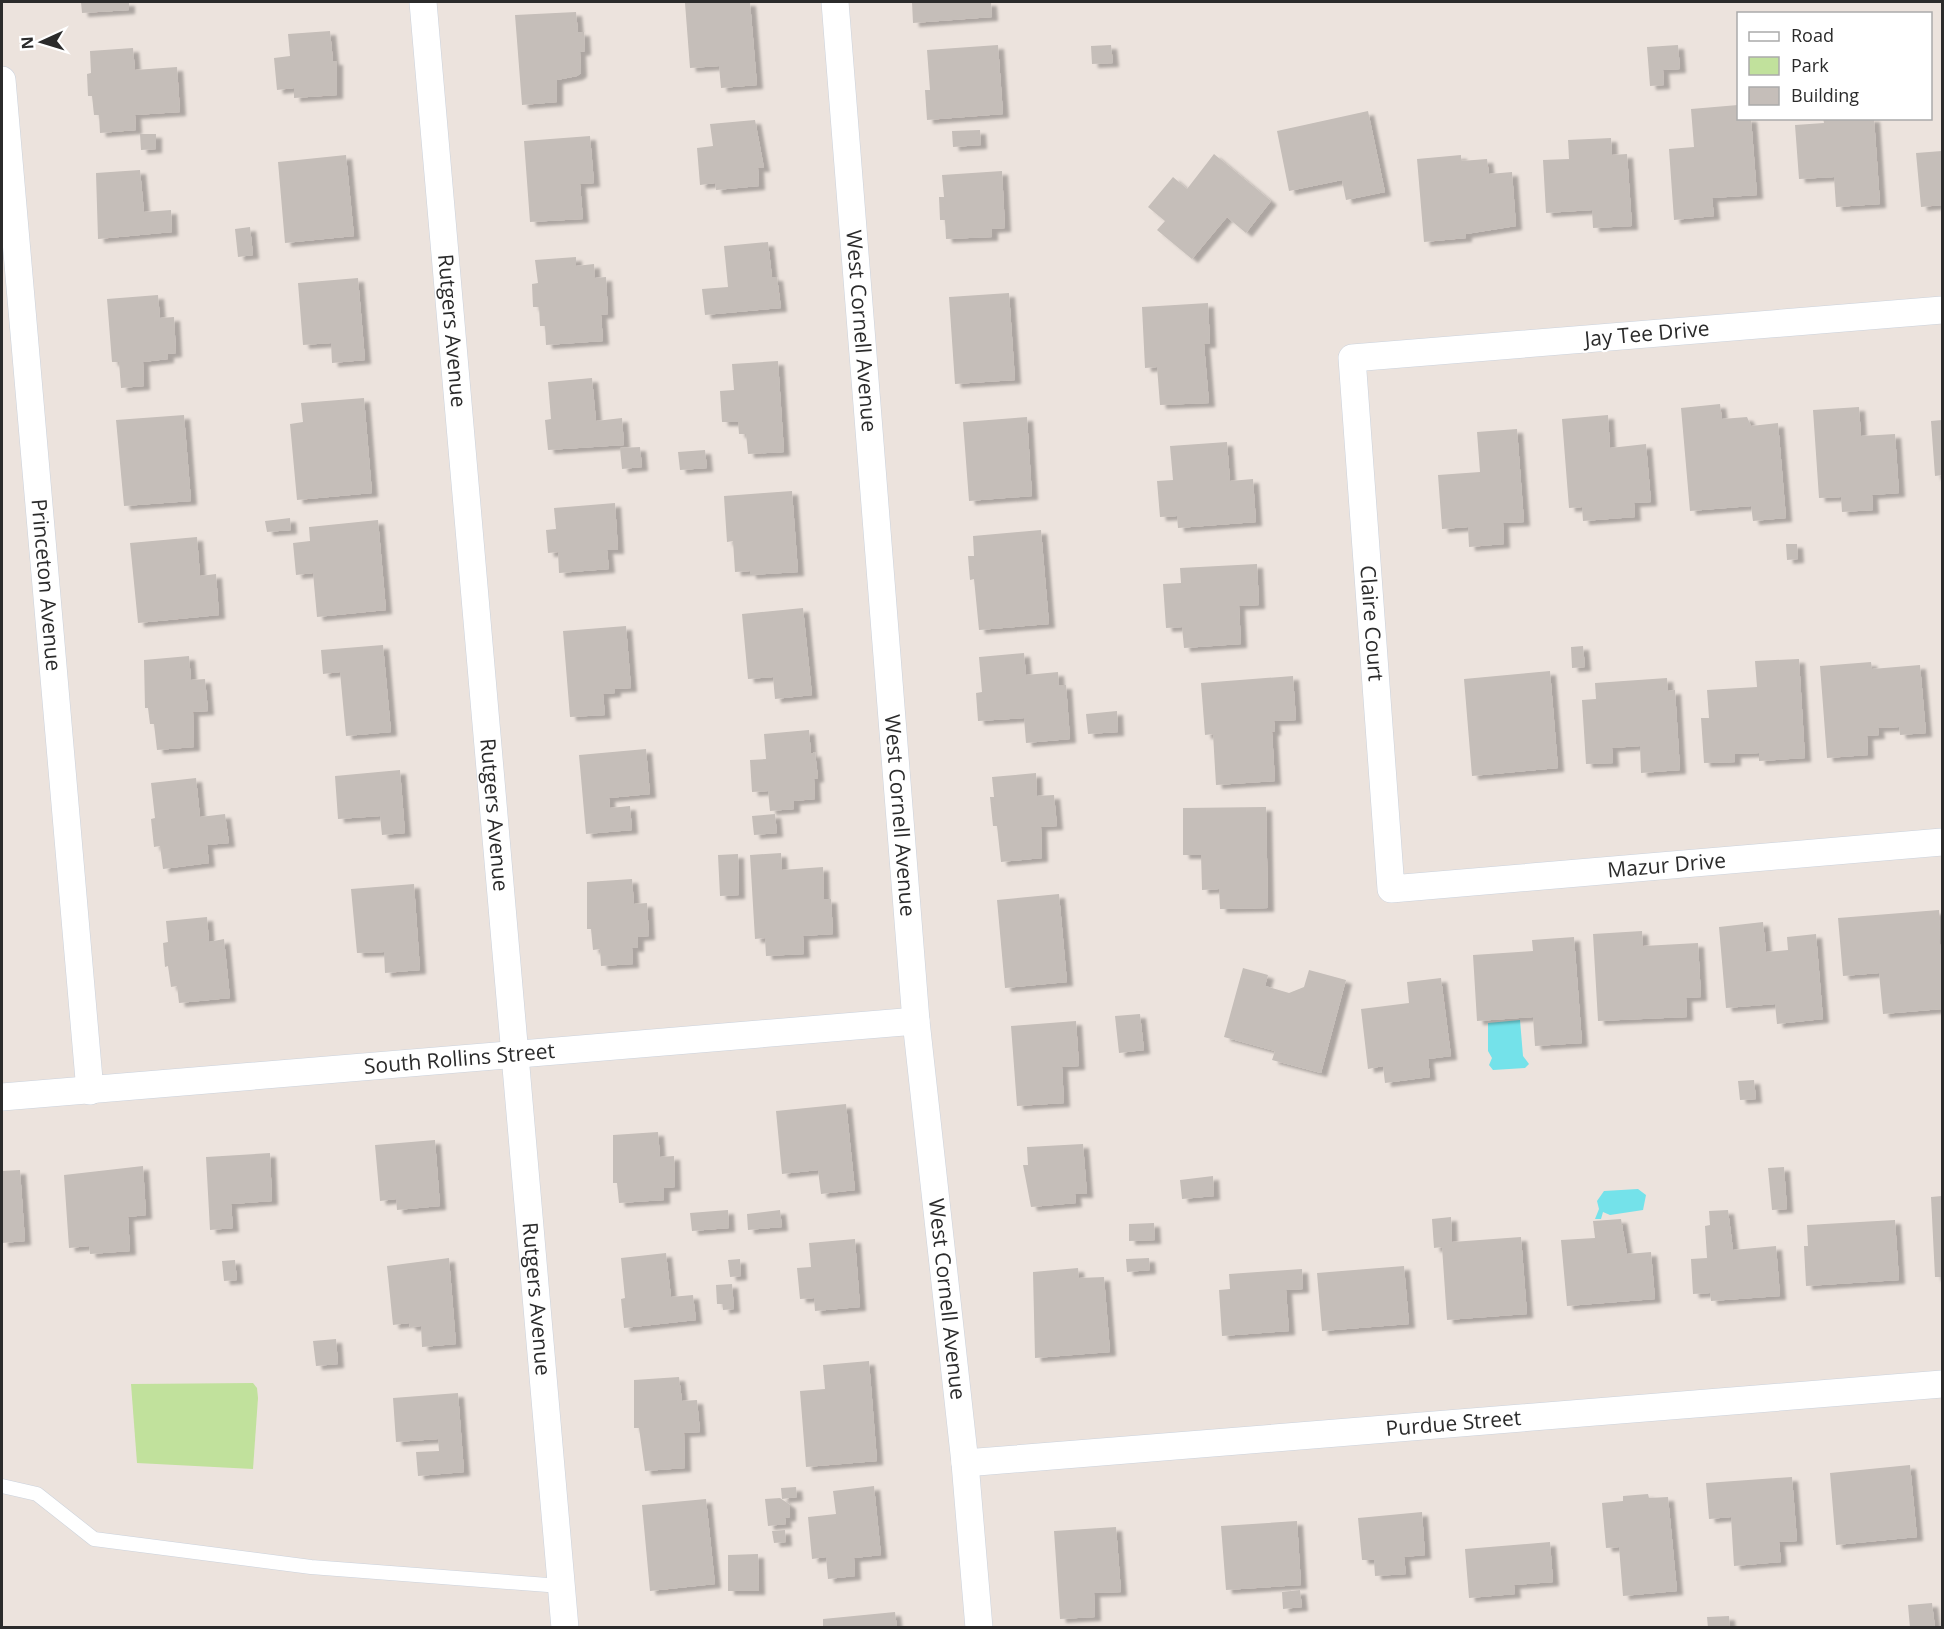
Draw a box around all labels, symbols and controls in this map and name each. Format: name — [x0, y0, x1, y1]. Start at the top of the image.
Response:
north arrow — [12, 12, 72, 72]
legend — [1737, 12, 1932, 120]
text: Road — [1791, 23, 1834, 47]
text: N — [16, 36, 38, 50]
text: Park — [1791, 53, 1829, 77]
text: Building — [1791, 83, 1859, 107]
street label: West Cornell Avenue — [840, 229, 884, 433]
street label: Rutgers Avenue — [432, 253, 473, 408]
street label: Jay Tee Drive — [1581, 314, 1711, 353]
street label: Princeton Avenue — [26, 498, 68, 672]
street label: Claire Court — [1354, 564, 1391, 682]
street label: West Cornell Avenue — [879, 713, 923, 917]
street label: Rutgers Avenue — [474, 737, 516, 893]
street label: Mazur Drive — [1606, 845, 1727, 883]
street label: South Rollins Street — [363, 1036, 556, 1080]
street label: West Cornell Avenue — [923, 1197, 973, 1401]
street label: Rutgers Avenue — [517, 1221, 558, 1377]
street label: Purdue Street — [1384, 1403, 1522, 1442]

